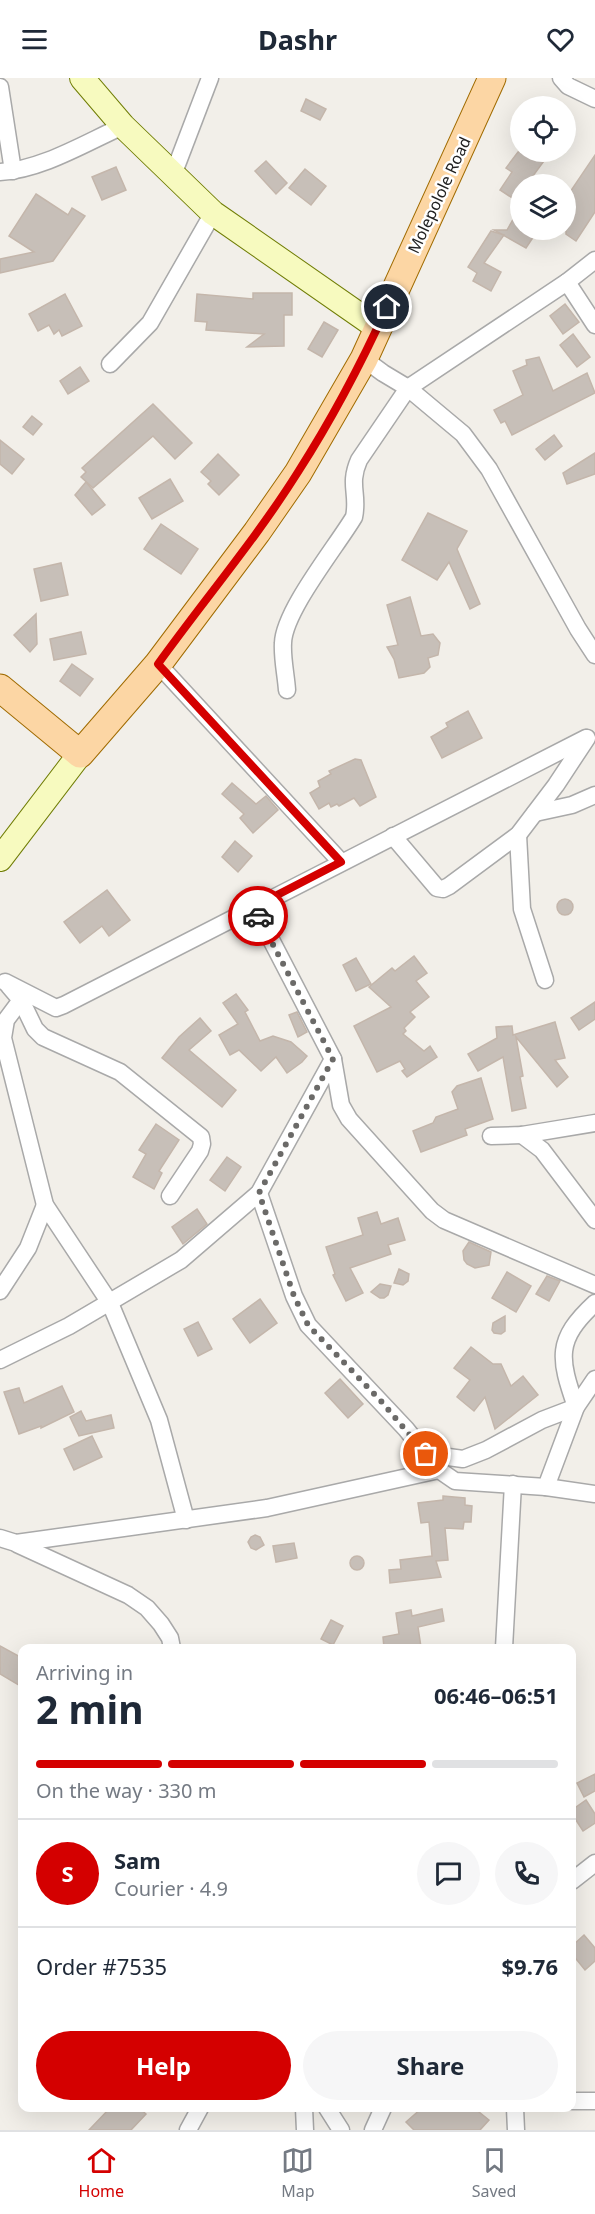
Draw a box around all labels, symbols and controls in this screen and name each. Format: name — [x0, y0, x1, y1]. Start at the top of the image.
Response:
text: Dashr — [258, 21, 337, 58]
icon: menu — [18, 23, 51, 56]
icon: heart — [544, 23, 577, 56]
map controls — [510, 96, 576, 240]
button: locate — [510, 96, 576, 162]
street label: Molepolole Road — [402, 133, 476, 257]
button: layers — [510, 174, 576, 240]
pin — [361, 281, 412, 332]
icon: home — [370, 290, 403, 323]
courier — [228, 886, 288, 946]
icon: car — [242, 900, 275, 933]
pin — [400, 1428, 451, 1479]
icon: bag — [409, 1437, 442, 1470]
text: Arriving in — [36, 1659, 133, 1686]
text: 06:46–06:51 — [434, 1680, 558, 1710]
text: 2 min — [36, 1682, 143, 1735]
text: On the way · 330 m — [36, 1777, 216, 1804]
button: chat — [417, 1842, 480, 1905]
button: phone — [495, 1842, 558, 1905]
text: Sam — [114, 1845, 161, 1875]
text: S — [61, 1858, 74, 1888]
text: Courier · 4.9 — [114, 1875, 228, 1902]
text: Order #7535 — [36, 1951, 167, 1981]
text: $9.76 — [501, 1951, 558, 1981]
button: Help — [36, 2031, 291, 2100]
button: Share — [303, 2031, 558, 2100]
tab: Home — [79, 2144, 124, 2202]
tab: Map — [281, 2144, 315, 2202]
tab: Saved — [472, 2144, 516, 2202]

